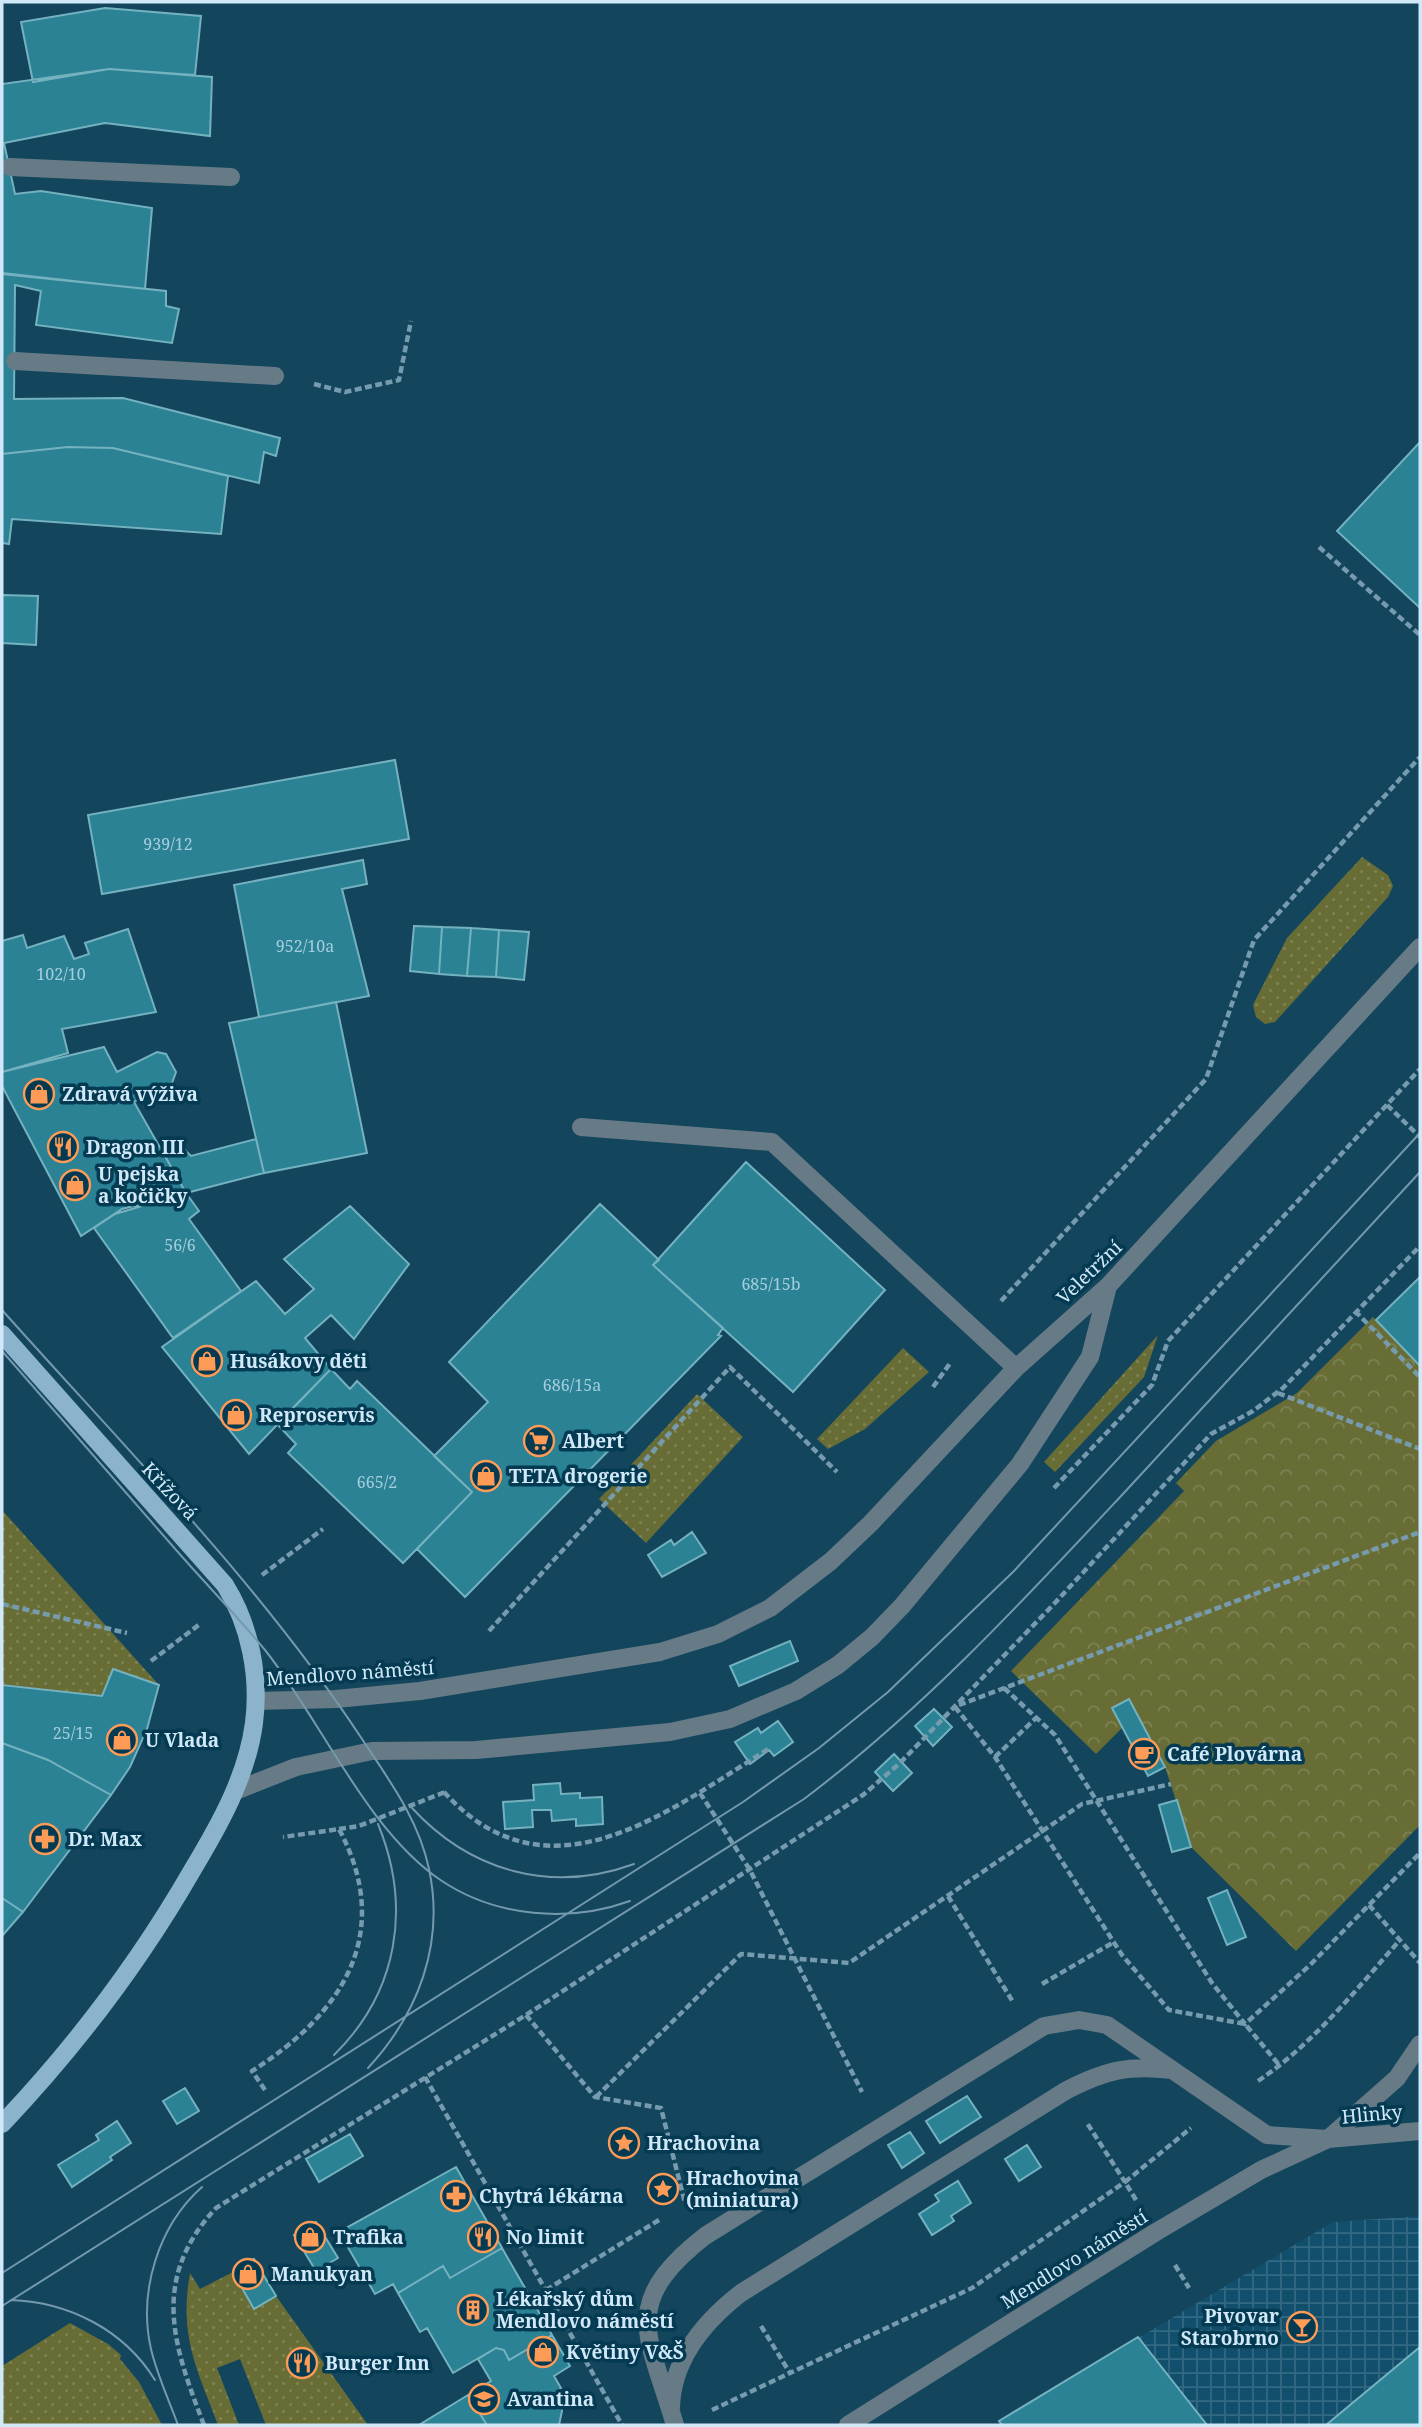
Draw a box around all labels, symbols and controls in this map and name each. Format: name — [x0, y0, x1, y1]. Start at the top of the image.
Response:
house number: 939/12 — [143, 833, 193, 855]
house number: 952/10a — [276, 935, 334, 957]
house number: 102/10 — [36, 963, 86, 985]
shop icon: Zdravá výživa — [22, 1077, 56, 1111]
place label: Zdravá výživa — [62, 1081, 198, 1107]
restaurant icon: Dragon III — [46, 1130, 80, 1164]
place label: Dragon III — [86, 1134, 185, 1160]
place label: U pejska a kočičky — [98, 1161, 188, 1209]
shop icon: U pejska a kočičky — [58, 1168, 92, 1202]
house number: 56/6 — [164, 1234, 196, 1256]
street label: Veletržní — [1051, 1234, 1127, 1310]
house number: 685/15b — [741, 1273, 801, 1295]
shop icon: Husákovy děti — [190, 1344, 224, 1378]
place label: Husákovy děti — [230, 1348, 368, 1374]
house number: 686/15a — [543, 1374, 601, 1396]
shop icon: Reproservis — [219, 1398, 253, 1432]
place label: Reproservis — [259, 1402, 375, 1428]
supermarket icon: Albert — [522, 1424, 556, 1458]
place label: Albert — [562, 1428, 624, 1454]
street label: Křížová — [136, 1456, 204, 1526]
shop icon: TETA drogerie — [469, 1459, 503, 1493]
place label: TETA drogerie — [509, 1463, 647, 1489]
house number: 665/2 — [357, 1471, 397, 1493]
street label: Mendlovo náměstí — [265, 1654, 435, 1692]
house number: 25/15 — [53, 1722, 93, 1744]
shop icon: U Vlada — [105, 1723, 139, 1757]
place label: U Vlada — [145, 1727, 219, 1753]
cafe icon: Café Plovárna — [1127, 1737, 1161, 1771]
place label: Café Plovárna — [1167, 1741, 1302, 1767]
pharmacy icon: Dr. Max — [28, 1822, 62, 1856]
place label: Dr. Max — [68, 1826, 143, 1852]
street label: Hlinky — [1340, 2098, 1404, 2130]
place icon: Hrachovina — [607, 2126, 641, 2160]
place label: Hrachovina — [647, 2130, 760, 2156]
place label: Hrachovina (miniatura) — [686, 2165, 799, 2213]
place icon: Hrachovina (miniatura) — [646, 2172, 680, 2206]
pharmacy icon: Chytrá lékárna — [439, 2179, 473, 2213]
place label: Chytrá lékárna — [479, 2183, 624, 2209]
street label: Mendlovo náměstí — [996, 2203, 1152, 2315]
shop icon: Trafika — [293, 2220, 327, 2254]
restaurant icon: No limit — [466, 2220, 500, 2254]
place label: Trafika — [333, 2224, 404, 2250]
place label: No limit — [506, 2224, 584, 2250]
shop icon: Manukyan — [231, 2257, 265, 2291]
place label: Manukyan — [271, 2261, 373, 2287]
place label: Lékařský dům Mendlovo náměstí — [496, 2286, 674, 2334]
building icon: Lékařský dům Mendlovo náměstí — [456, 2293, 490, 2327]
place label: Pivovar Starobrno — [1181, 2303, 1279, 2351]
bar icon: Pivovar Starobrno — [1285, 2310, 1319, 2344]
shop icon: Květiny V&Š — [526, 2335, 560, 2369]
place label: Květiny V&Š — [566, 2339, 684, 2365]
restaurant icon: Burger Inn — [285, 2346, 319, 2380]
place label: Burger Inn — [325, 2350, 430, 2376]
school or university icon: Avantina — [467, 2382, 501, 2416]
place label: Avantina — [507, 2386, 594, 2412]

